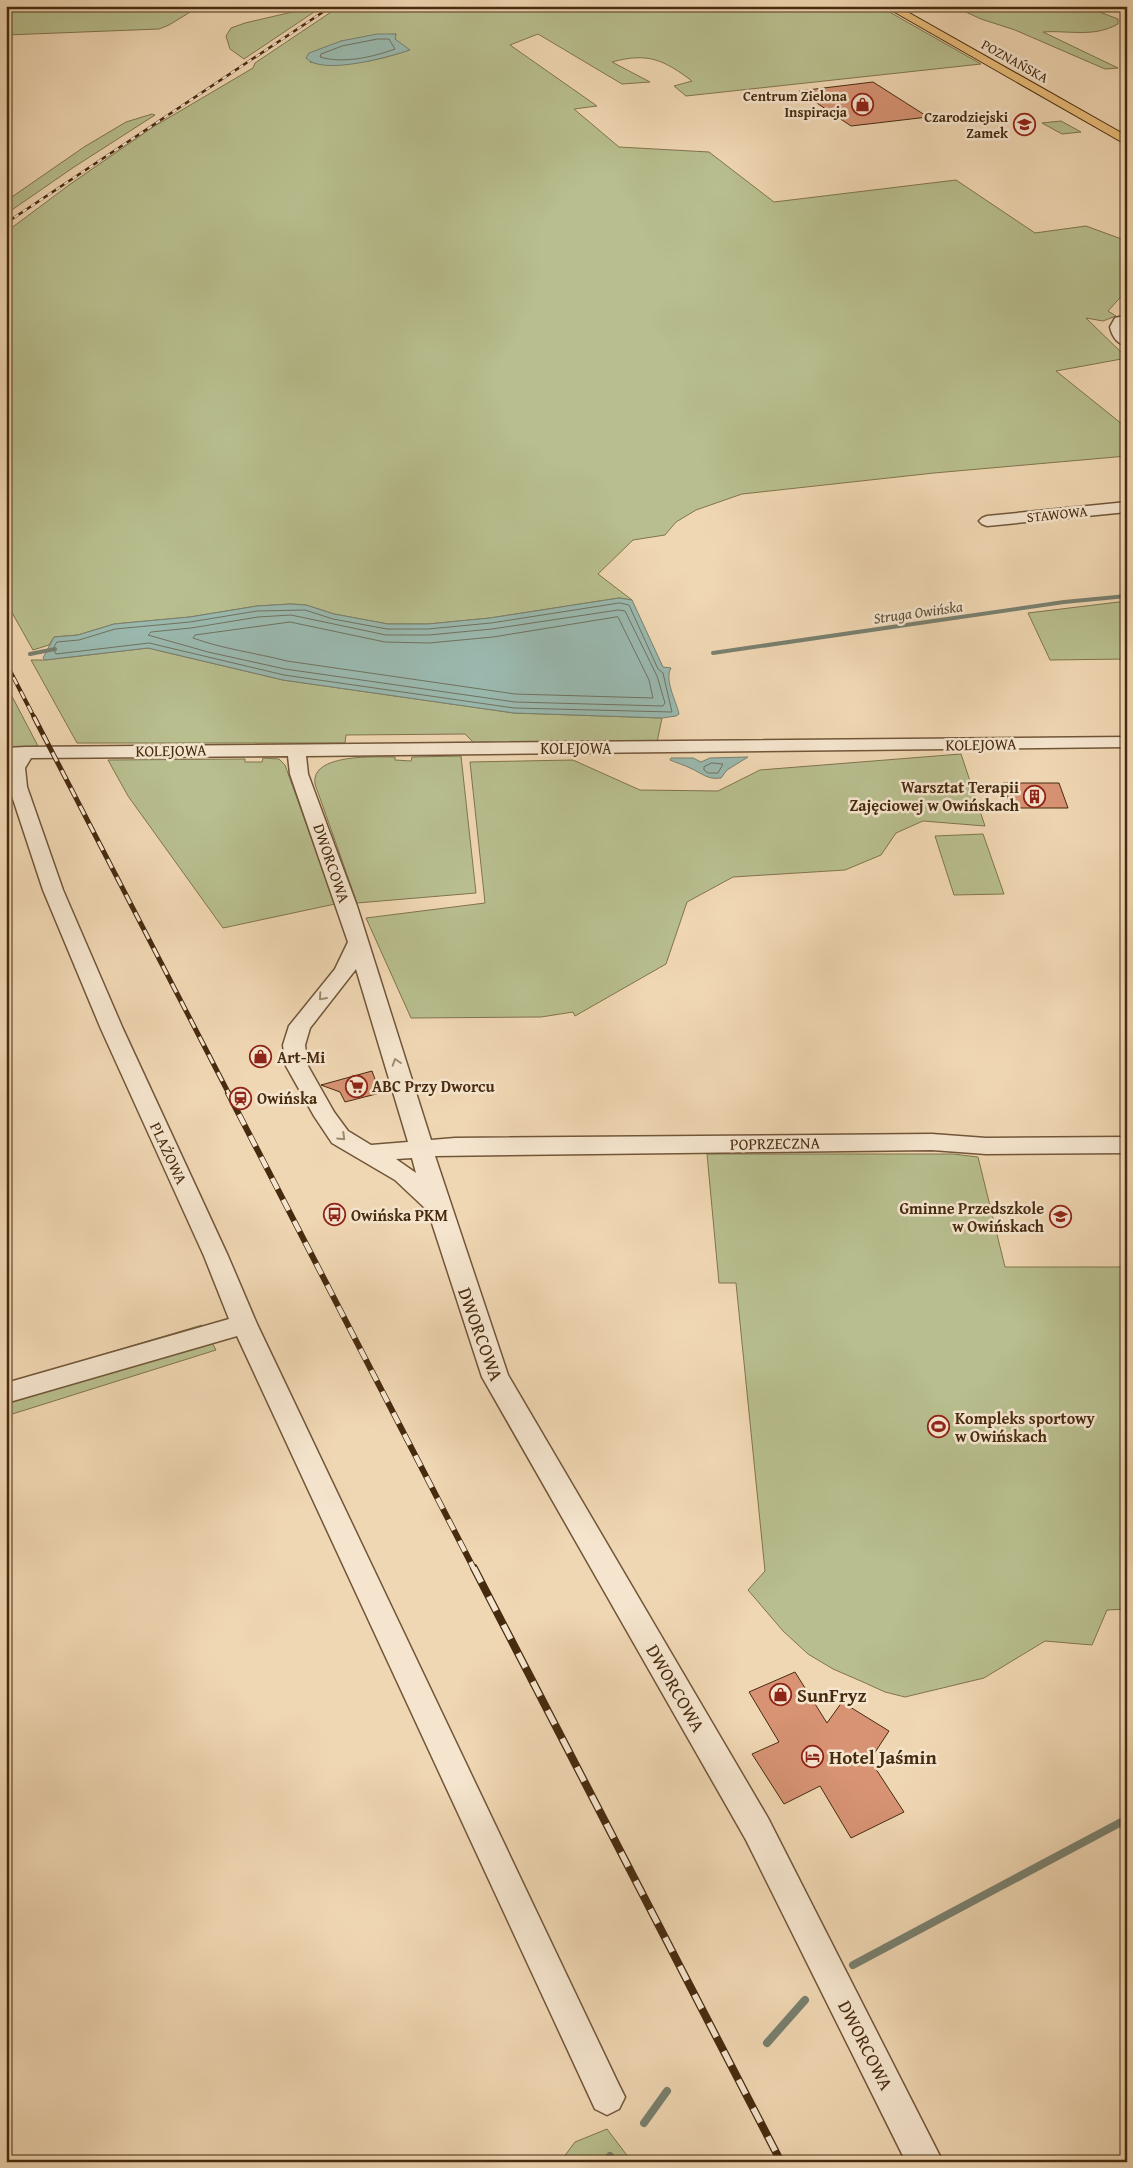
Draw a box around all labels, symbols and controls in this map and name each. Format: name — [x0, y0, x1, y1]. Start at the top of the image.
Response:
street label: POZNAŃSKA — [978, 34, 1053, 88]
place label: Centrum Zielona Inspiracja — [743, 86, 848, 122]
shop icon: Centrum Zielona Inspiracja — [851, 92, 875, 116]
place label: Czarodziejski Zamek — [924, 107, 1009, 143]
school or university icon: Czarodziejski Zamek — [1012, 113, 1036, 137]
street label: STAWOWA — [1026, 501, 1089, 527]
water label: Struga Owińska — [872, 595, 964, 629]
street label: KOLEJOWA — [945, 731, 1017, 757]
street label: KOLEJOWA — [540, 736, 612, 760]
street label: KOLEJOWA — [135, 737, 207, 763]
place label: Warsztat Terapii Zajęciowej w Owińskach — [850, 775, 1020, 817]
building icon: Warsztat Terapii Zajęciowej w Owińskach — [1023, 784, 1047, 808]
street label: DWORCOWA — [307, 820, 357, 906]
one-way arrow — [319, 992, 328, 1001]
shop icon: Art-Mi — [249, 1045, 273, 1069]
place label: Art-Mi — [277, 1045, 325, 1069]
one-way arrow — [391, 1058, 401, 1066]
supermarket icon: ABC Przy Dworcu — [344, 1074, 368, 1098]
place label: ABC Przy Dworcu — [372, 1074, 495, 1098]
station icon: Owińska — [229, 1086, 253, 1110]
place label: Owińska — [257, 1086, 318, 1110]
street label: PLAŻOWA — [144, 1118, 194, 1188]
street label: POPRZECZNA — [730, 1130, 821, 1156]
one-way arrow — [336, 1131, 345, 1140]
place label: Gminne Przedszkole w Owińskach — [899, 1196, 1045, 1238]
bus stop icon: Owińska PKM — [323, 1203, 347, 1227]
place label: Owińska PKM — [351, 1203, 448, 1227]
school or university icon: Gminne Przedszkole w Owińskach — [1048, 1205, 1072, 1229]
street label: DWORCOWA — [451, 1283, 511, 1385]
place label: Kompleks sportowy w Owińskach — [955, 1406, 1095, 1448]
sports icon: Kompleks sportowy w Owińskach — [927, 1415, 951, 1439]
street label: DWORCOWA — [639, 1639, 713, 1738]
place label: SunFryz — [797, 1681, 866, 1709]
shop icon: SunFryz — [769, 1683, 793, 1707]
place label: Hotel Jaśmin — [829, 1743, 937, 1771]
hotel icon: Hotel Jaśmin — [801, 1745, 825, 1769]
street label: DWORCOWA — [831, 1995, 901, 2095]

